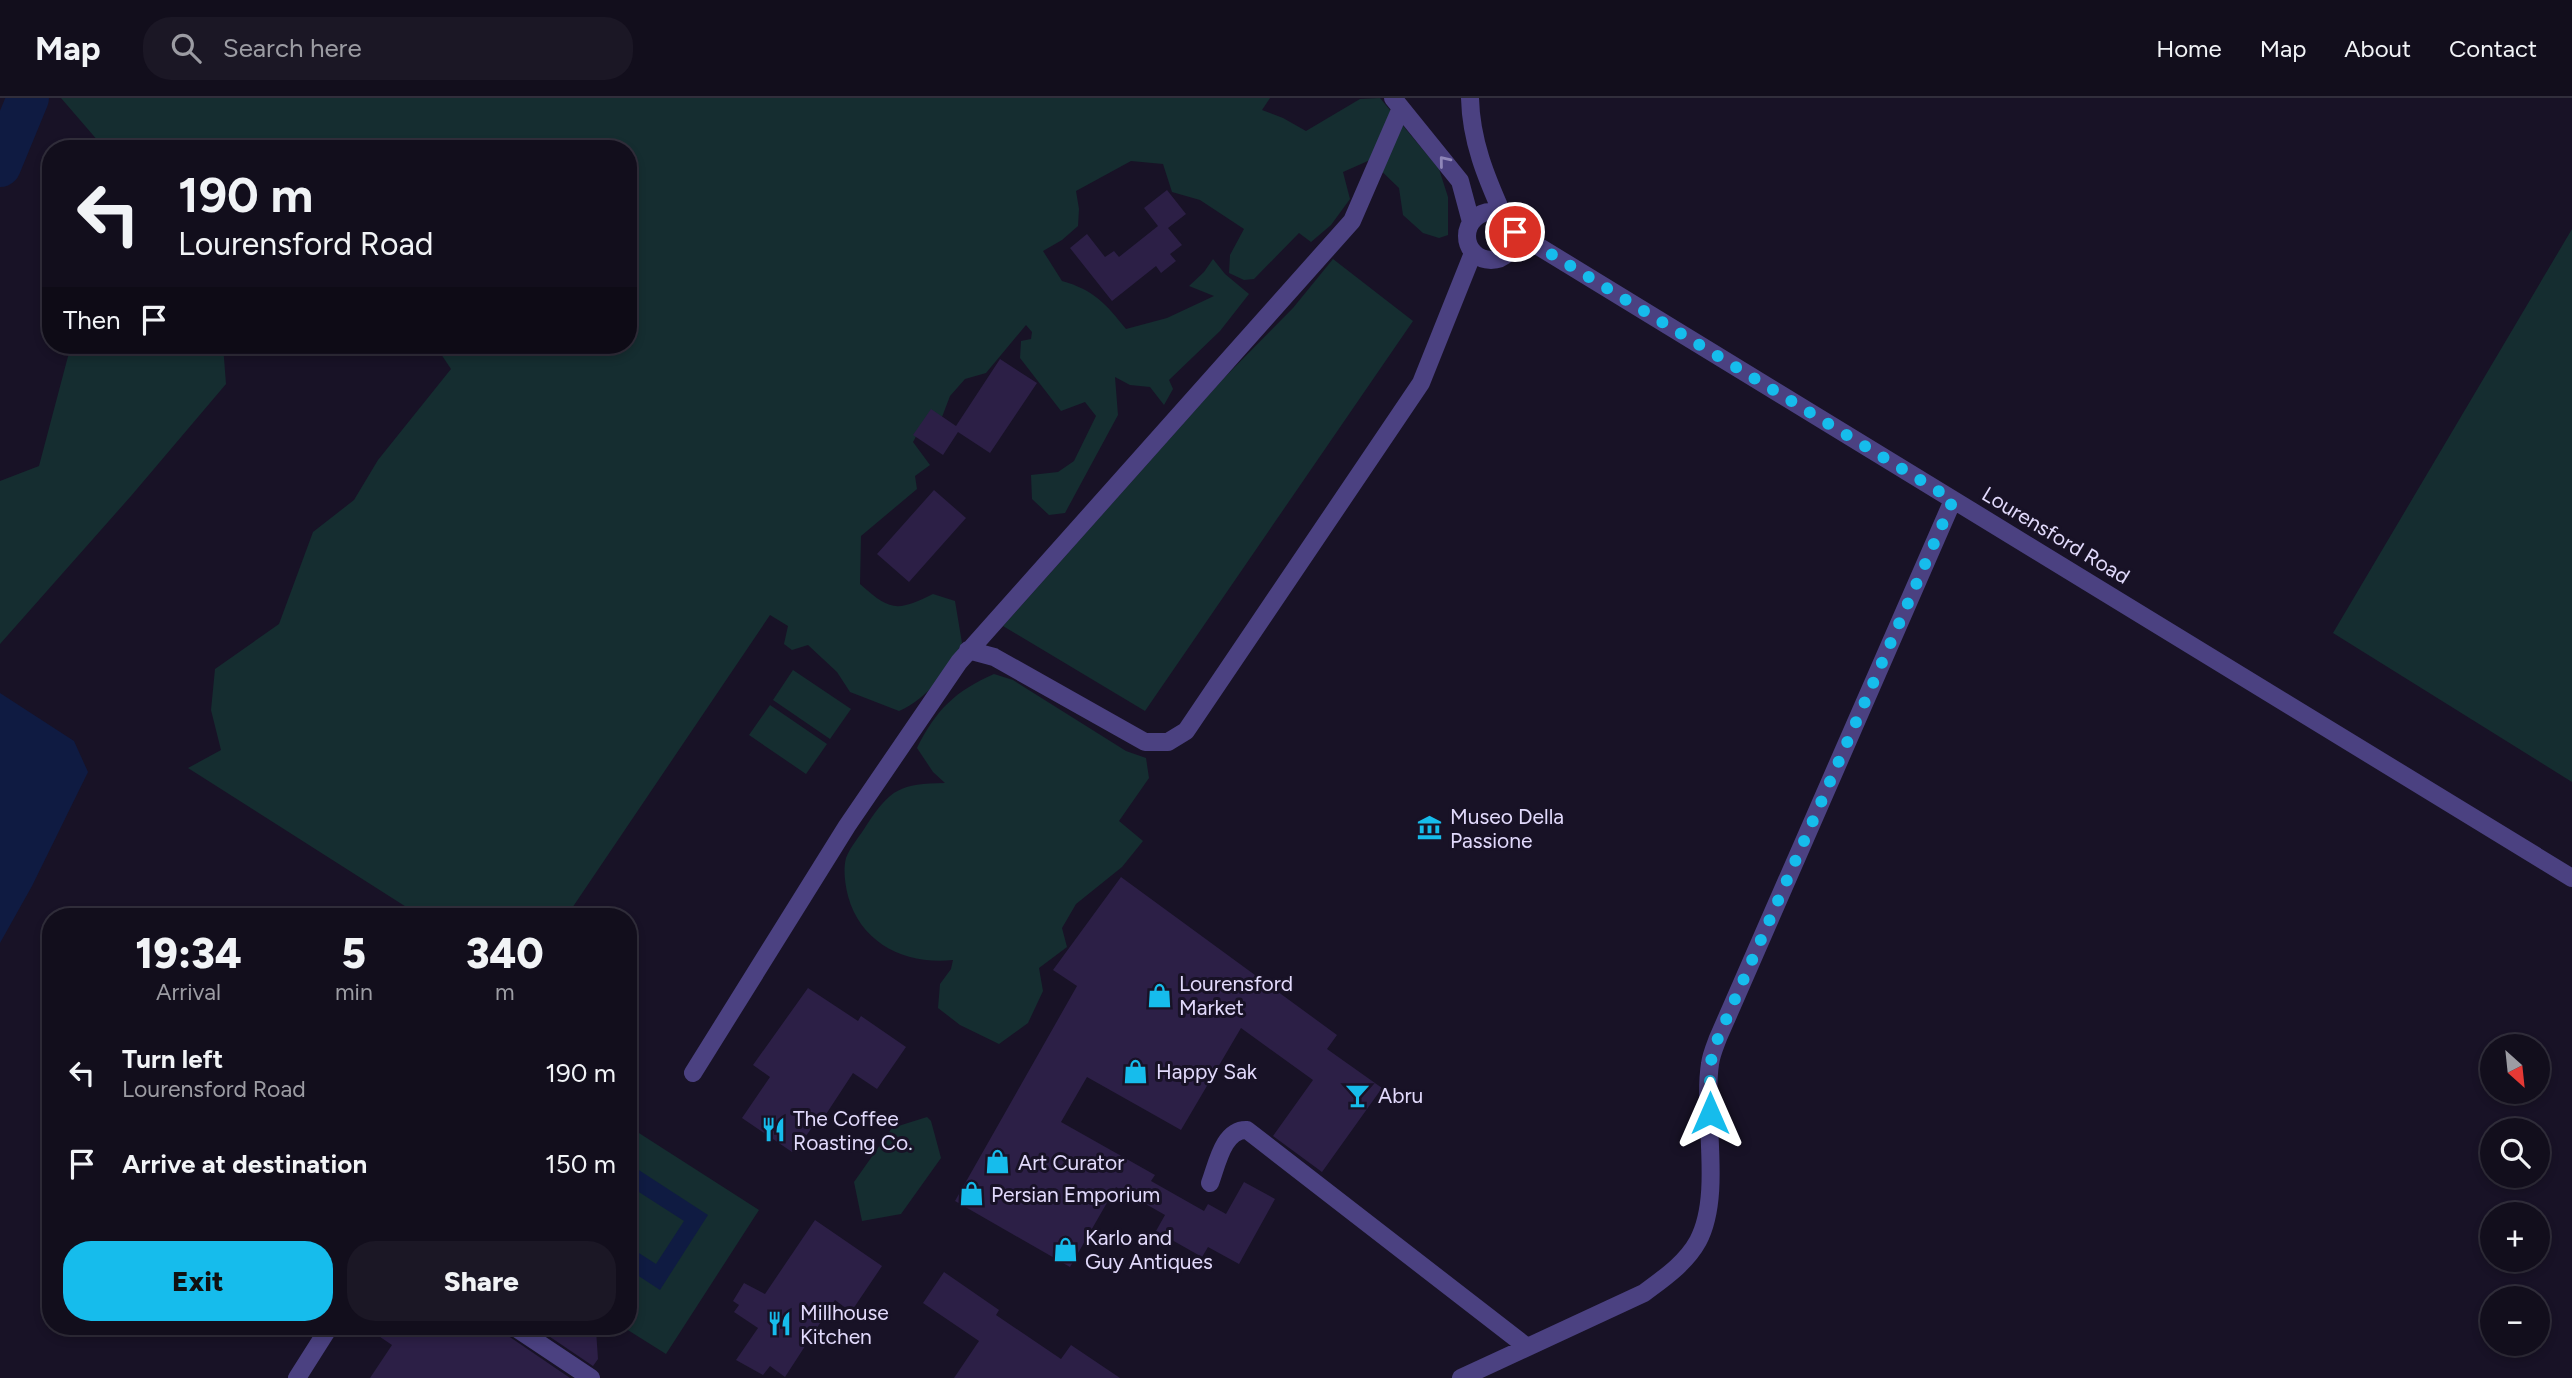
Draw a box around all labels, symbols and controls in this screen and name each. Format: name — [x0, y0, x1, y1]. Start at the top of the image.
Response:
search box — [143, 17, 633, 80]
text: Map — [35, 29, 101, 68]
icon: search — [167, 29, 205, 67]
text: Search here — [223, 32, 362, 64]
text: Home — [2156, 34, 2222, 63]
text: Map — [2260, 34, 2306, 63]
text: About — [2344, 34, 2411, 63]
text: Contact — [2449, 34, 2537, 63]
one-way arrow — [1440, 156, 1452, 169]
text: 190 m — [178, 165, 313, 224]
icon: left — [63, 168, 154, 259]
pin — [1485, 202, 1545, 262]
icon: arrive — [1496, 213, 1534, 251]
text: Lourensford Road — [178, 225, 434, 263]
icon: arrive — [135, 301, 173, 339]
text: Then — [63, 304, 121, 336]
street label: Lourensford Road — [1978, 481, 2134, 589]
place label: Museo Della Passione — [1450, 804, 1564, 853]
museum icon: Museo Della Passione — [1416, 814, 1444, 842]
text: 19:34 — [135, 928, 242, 979]
text: 5 — [342, 928, 366, 979]
text: 340 — [466, 928, 544, 979]
place label: Lourensford Market — [1179, 971, 1293, 1020]
text: Arrival — [156, 978, 221, 1006]
text: min — [335, 978, 373, 1006]
text: m — [495, 978, 515, 1006]
shop icon: Lourensford Market — [1145, 981, 1173, 1009]
north arrow — [2480, 1034, 2550, 1104]
map controls — [2480, 1034, 2550, 1356]
text: Turn left — [122, 1043, 223, 1075]
icon: left — [63, 1054, 101, 1092]
text: 190 m — [545, 1057, 616, 1089]
shop icon: Happy Sak — [1122, 1057, 1150, 1085]
place label: Happy Sak — [1156, 1059, 1258, 1084]
text: Lourensford Road — [122, 1075, 306, 1103]
position arrow — [1673, 1076, 1747, 1150]
bar icon: Abru — [1344, 1081, 1372, 1109]
place label: Abru — [1378, 1083, 1423, 1108]
place label: The Coffee Roasting Co. — [793, 1106, 913, 1155]
restaurant icon: The Coffee Roasting Co. — [759, 1116, 787, 1144]
button: search — [2480, 1118, 2550, 1188]
icon: arrive — [63, 1145, 101, 1183]
text: Arrive at destination — [122, 1148, 367, 1180]
text: 150 m — [545, 1148, 616, 1180]
shop icon: Art Curator — [984, 1148, 1012, 1176]
place label: Art Curator — [1018, 1150, 1124, 1175]
shop icon: Persian Emporium — [957, 1180, 985, 1208]
place label: Persian Emporium — [991, 1182, 1160, 1207]
button: + — [2480, 1202, 2550, 1272]
place label: Karlo and Guy Antiques — [1085, 1225, 1213, 1274]
shop icon: Karlo and Guy Antiques — [1051, 1235, 1079, 1263]
button: Exit — [63, 1241, 333, 1321]
button: Share — [347, 1241, 616, 1321]
button: − — [2480, 1286, 2550, 1356]
place label: Millhouse Kitchen — [800, 1300, 889, 1349]
restaurant icon: Millhouse Kitchen — [766, 1310, 794, 1338]

